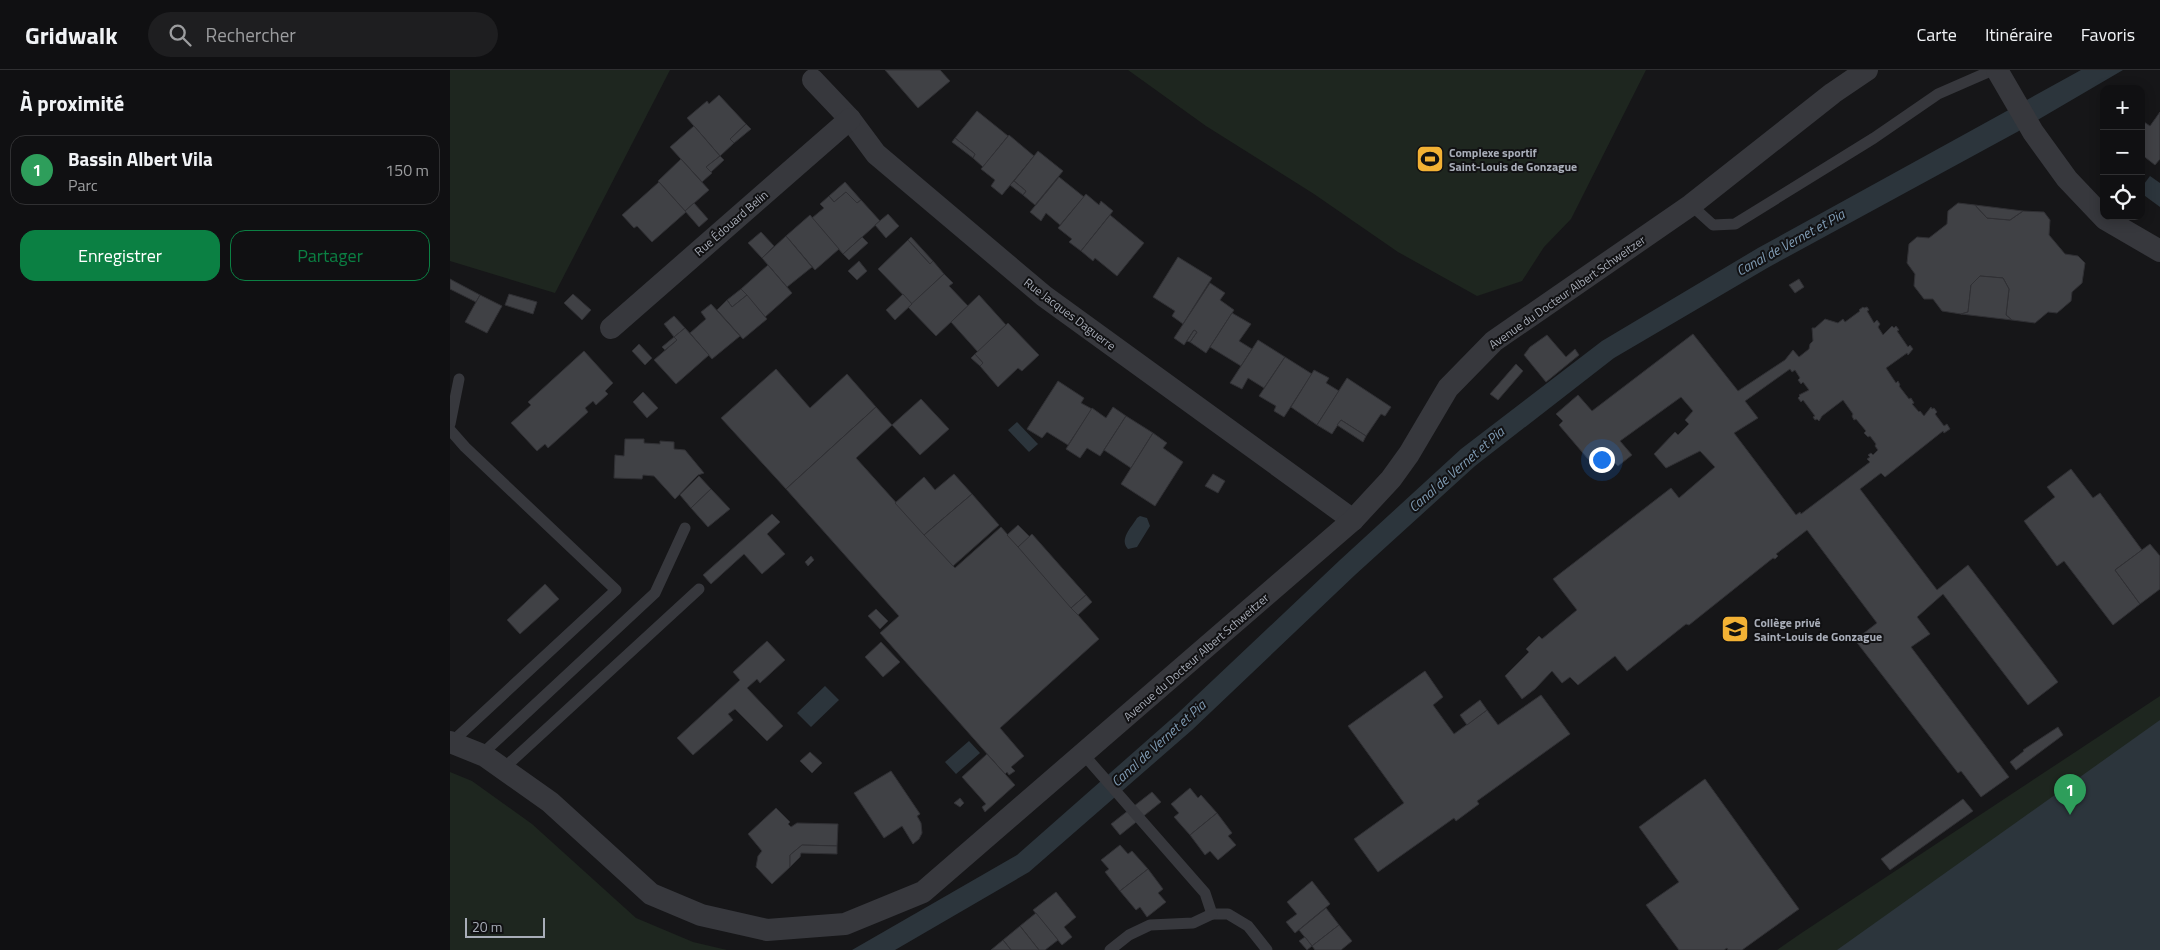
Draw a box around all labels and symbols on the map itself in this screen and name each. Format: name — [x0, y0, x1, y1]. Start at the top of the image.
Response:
place label: Complexe sportif Saint-Louis de Gonzague — [1449, 143, 1577, 176]
sports icon: Complexe sportif Saint-Louis de Gonzague — [1415, 144, 1445, 174]
street label: Rue Édouard Belin — [690, 186, 772, 260]
water label: Canal de Vernet et Pia — [1732, 203, 1849, 281]
street label: Avenue du Docteur Albert Schweitzer — [1485, 230, 1649, 354]
street label: Rue Jacques Daguerre — [1020, 273, 1120, 355]
water label: Canal de Vernet et Pia — [1403, 421, 1509, 517]
your location — [1589, 447, 1615, 473]
street label: Avenue du Docteur Albert Schweitzer — [1119, 588, 1273, 726]
place label: Collège privé Saint-Louis de Gonzague — [1754, 613, 1882, 646]
school or university icon: Collège privé Saint-Louis de Gonzague — [1720, 614, 1750, 644]
water label: Canal de Vernet et Pia — [1106, 694, 1211, 791]
pin: 1 — [2054, 774, 2086, 815]
scale bar — [465, 915, 545, 938]

